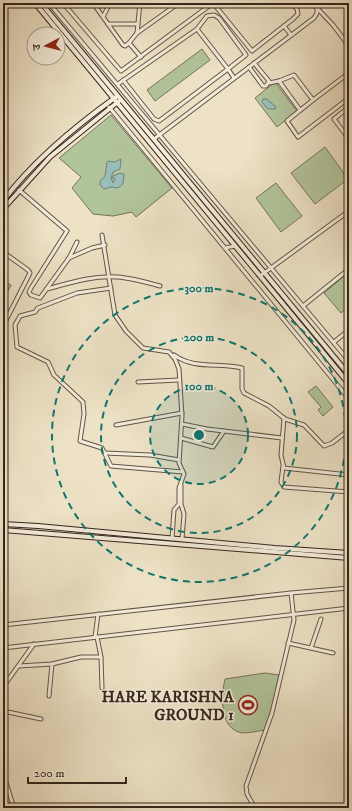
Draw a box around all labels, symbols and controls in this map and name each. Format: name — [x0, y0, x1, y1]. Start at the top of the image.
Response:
north arrow — [26, 26, 66, 66]
text: उ — [30, 42, 44, 52]
text: 300 m — [185, 281, 213, 296]
text: 200 m — [184, 330, 214, 345]
text: 100 m — [185, 379, 213, 394]
centre of rings — [192, 428, 206, 442]
place label: HARE KARISHNA GROUND 1 — [102, 687, 235, 725]
sports icon: HARE KARISHNA GROUND 1 — [237, 694, 259, 716]
scale bar — [28, 759, 126, 785]
text: 200 m — [34, 766, 64, 781]

